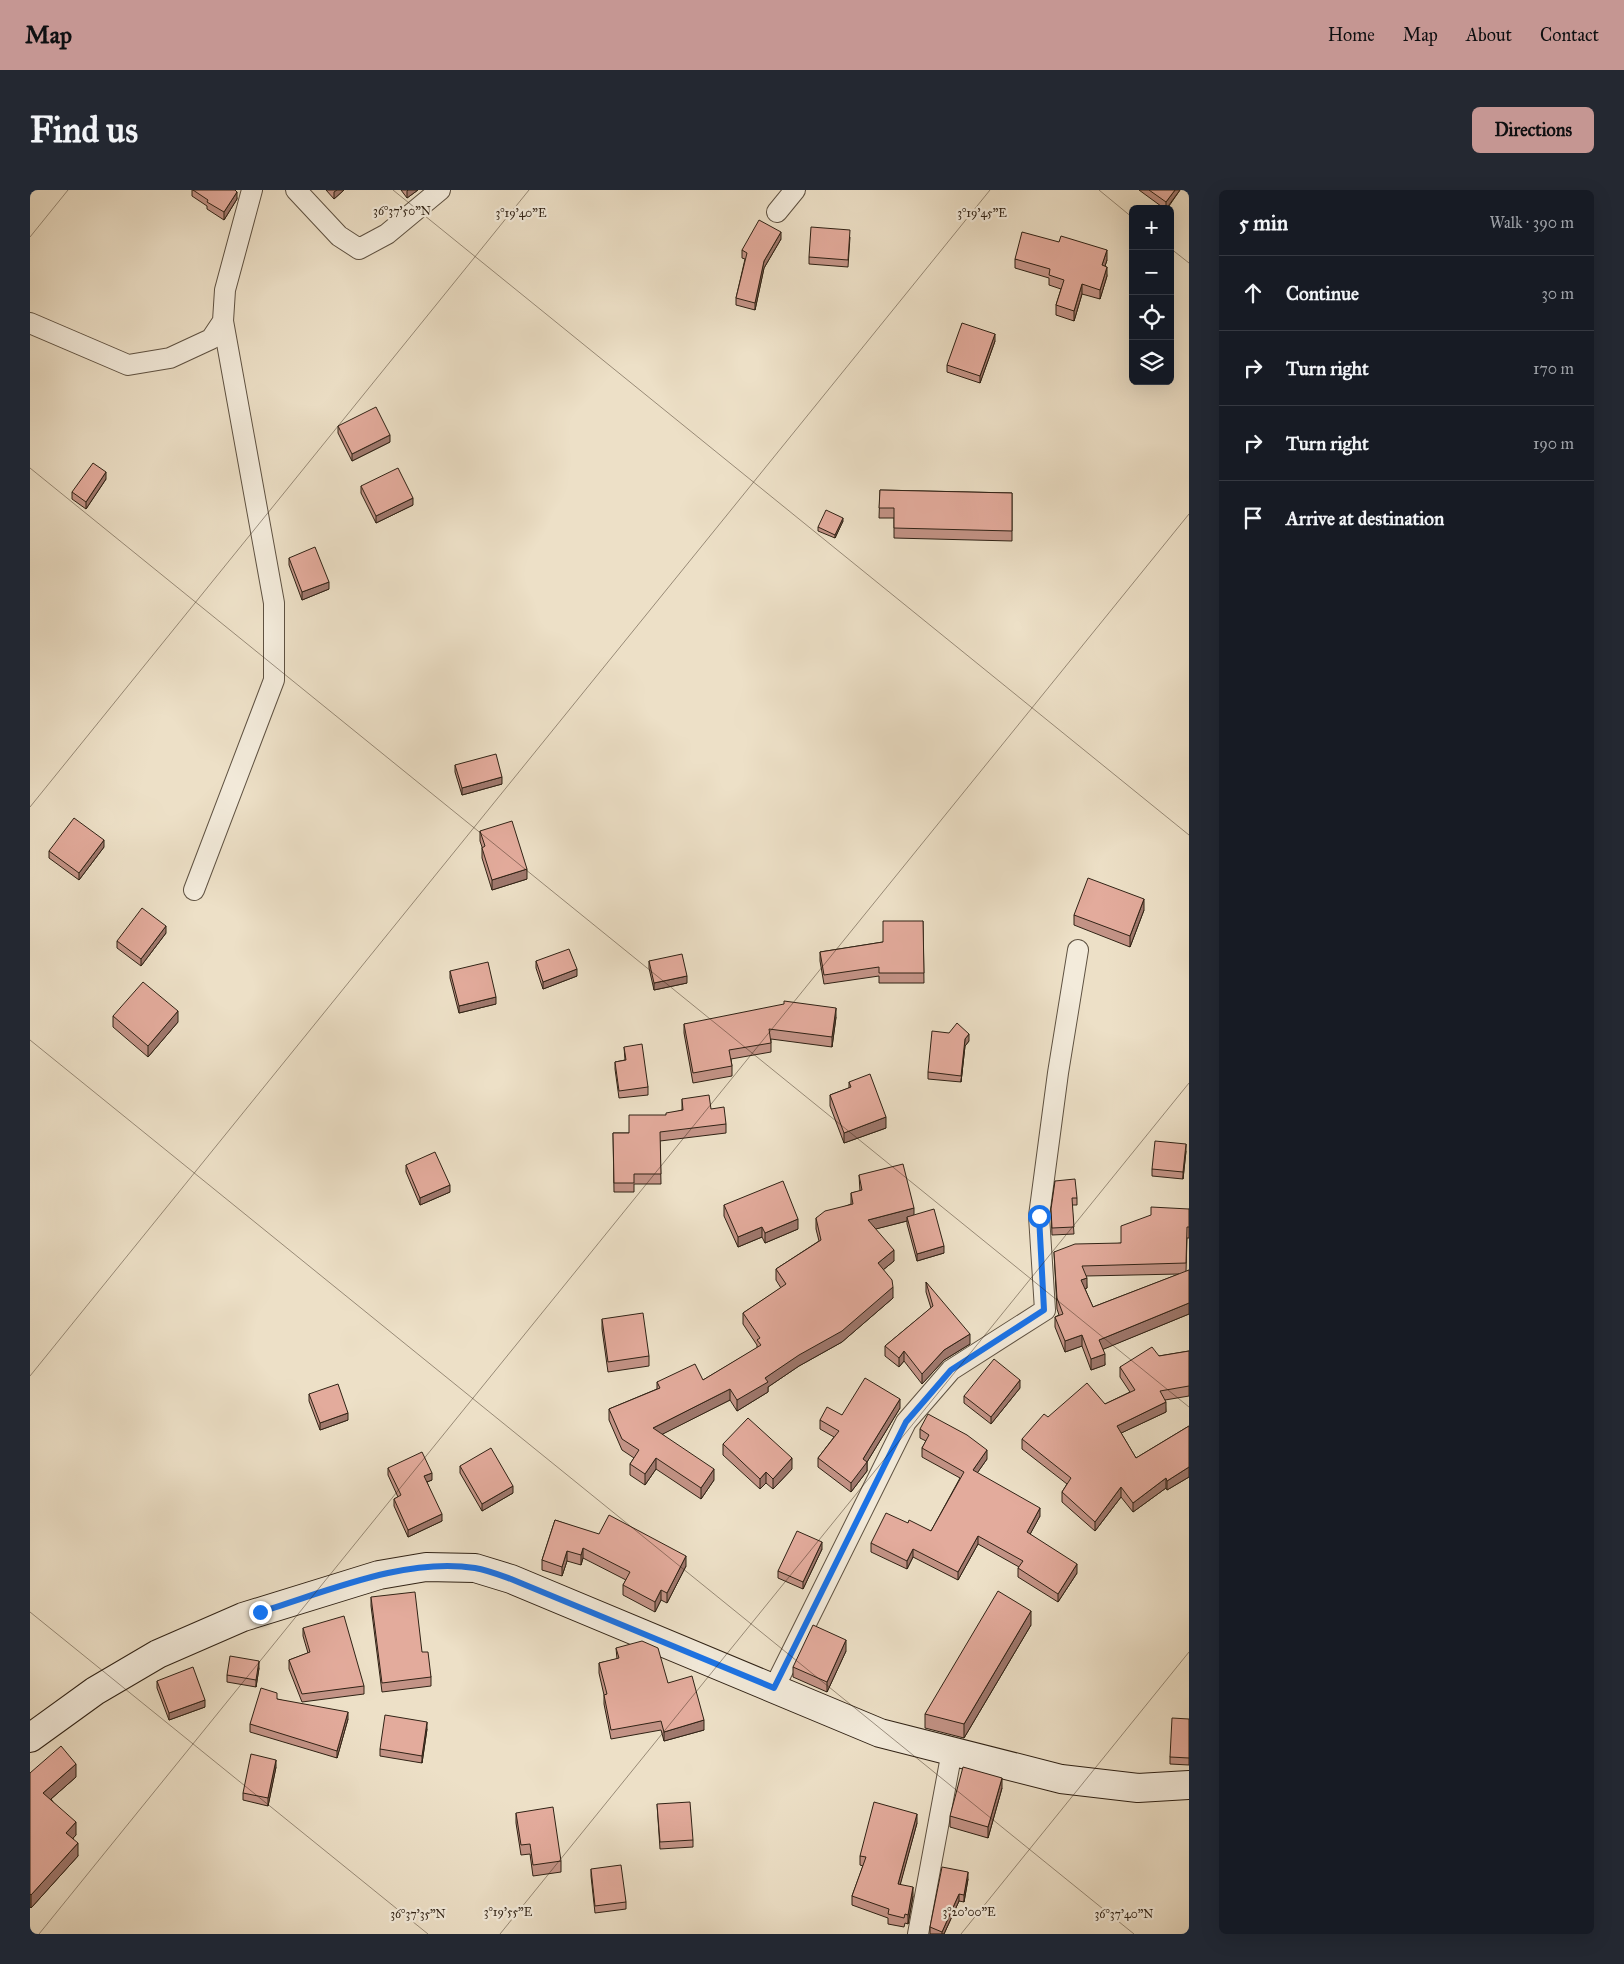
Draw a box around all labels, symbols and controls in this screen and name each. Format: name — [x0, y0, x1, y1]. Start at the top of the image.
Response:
text: Map — [25, 20, 72, 50]
text: Home — [1328, 24, 1375, 46]
text: Map — [1403, 24, 1438, 46]
text: About — [1466, 24, 1512, 46]
text: Contact — [1540, 24, 1599, 46]
button: Directions — [1472, 107, 1594, 153]
text: Find us — [30, 109, 138, 152]
text: 36°37'50"N — [373, 204, 431, 218]
map controls — [1129, 205, 1174, 385]
button: + — [1129, 205, 1174, 250]
text: 3°19'40"E — [495, 206, 547, 220]
text: 3°19'45"E — [957, 206, 1007, 220]
text: 5 min — [1239, 210, 1288, 236]
text: Walk · 390 m — [1489, 213, 1574, 232]
button: − — [1129, 250, 1174, 295]
icon: ahead — [1239, 279, 1267, 307]
text: Continue — [1286, 282, 1359, 305]
text: 30 m — [1541, 284, 1574, 303]
button: locate — [1129, 295, 1174, 340]
button: layers — [1129, 340, 1174, 385]
icon: right — [1239, 354, 1267, 382]
text: Turn right — [1286, 357, 1369, 380]
text: 170 m — [1533, 359, 1574, 378]
icon: right — [1239, 429, 1267, 457]
text: Turn right — [1286, 432, 1369, 455]
text: 190 m — [1533, 434, 1574, 453]
icon: arrive — [1239, 504, 1267, 532]
text: Arrive at destination — [1286, 507, 1444, 530]
route start — [1028, 1205, 1051, 1228]
route end — [249, 1601, 272, 1624]
text: 3°19'55"E — [484, 1905, 533, 1919]
text: 3°20'00"E — [942, 1905, 996, 1919]
text: 36°37'35"N — [390, 1907, 446, 1921]
text: 36°37'40"N — [1095, 1907, 1153, 1921]

